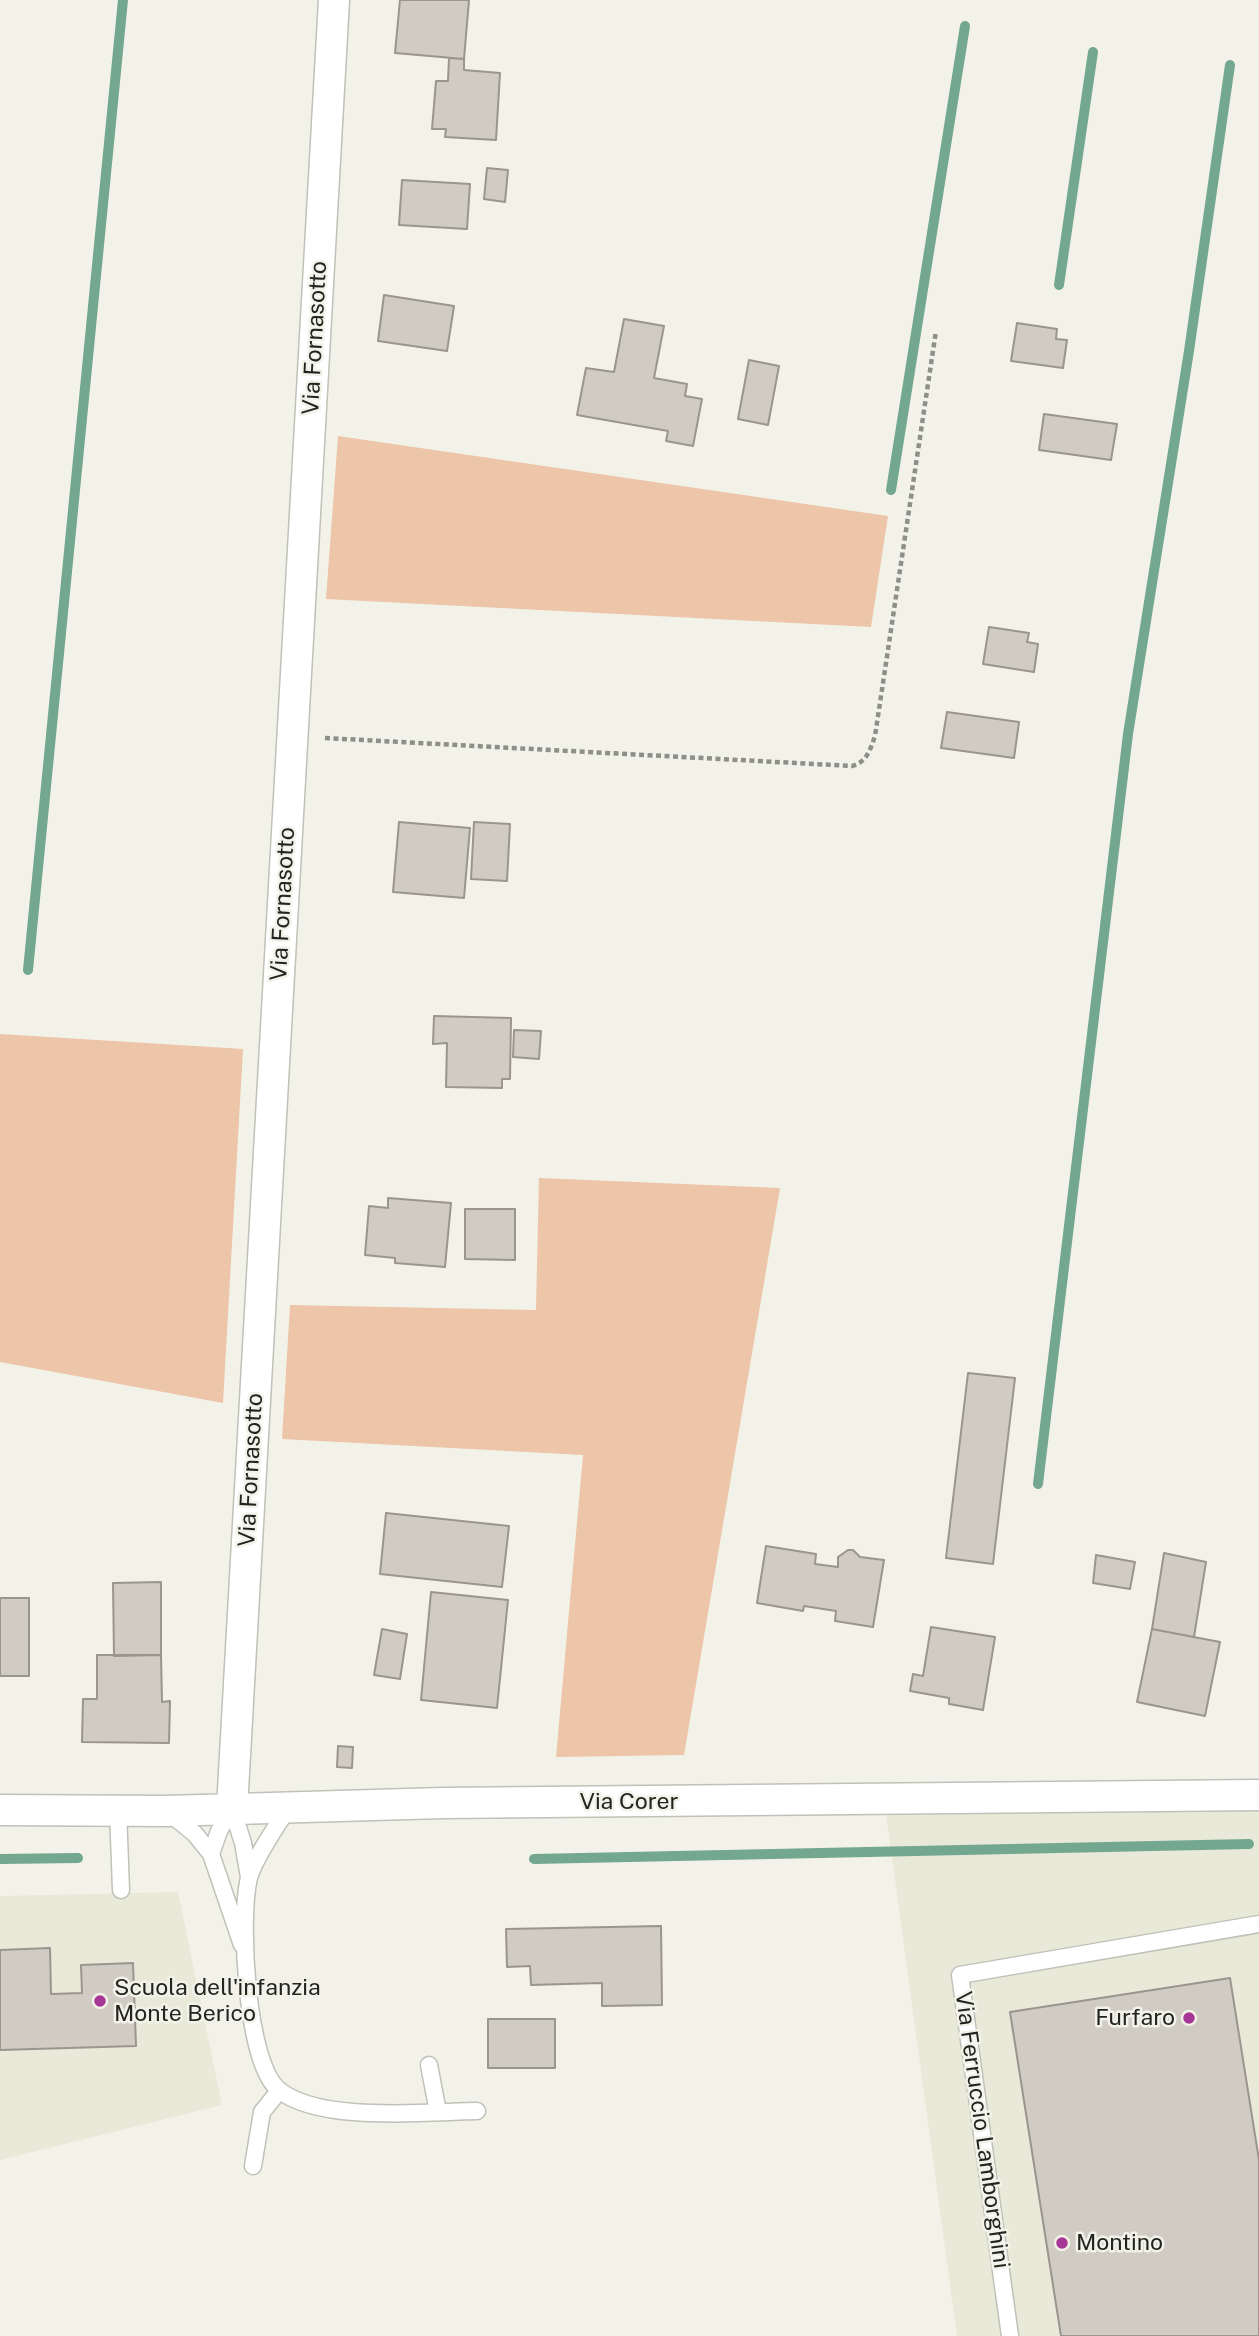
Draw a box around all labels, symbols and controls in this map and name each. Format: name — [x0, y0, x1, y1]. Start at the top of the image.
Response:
street label: Via Fornasotto — [297, 260, 333, 416]
street label: Via Fornasotto — [265, 826, 301, 982]
street label: Via Fornasotto — [233, 1392, 269, 1548]
street label: Via Corer — [579, 1788, 679, 1816]
place label: Scuola dell'infanzia Monte Berico — [114, 1974, 321, 2028]
street label: Via Ferruccio Lamborghini — [949, 1990, 1015, 2270]
marker: Scuola dell'infanzia Monte Berico — [92, 1993, 108, 2009]
place label: Furfaro — [1095, 2004, 1175, 2032]
marker: Furfaro — [1181, 2010, 1197, 2026]
place label: Montino — [1076, 2229, 1163, 2257]
marker: Montino — [1054, 2235, 1070, 2251]

